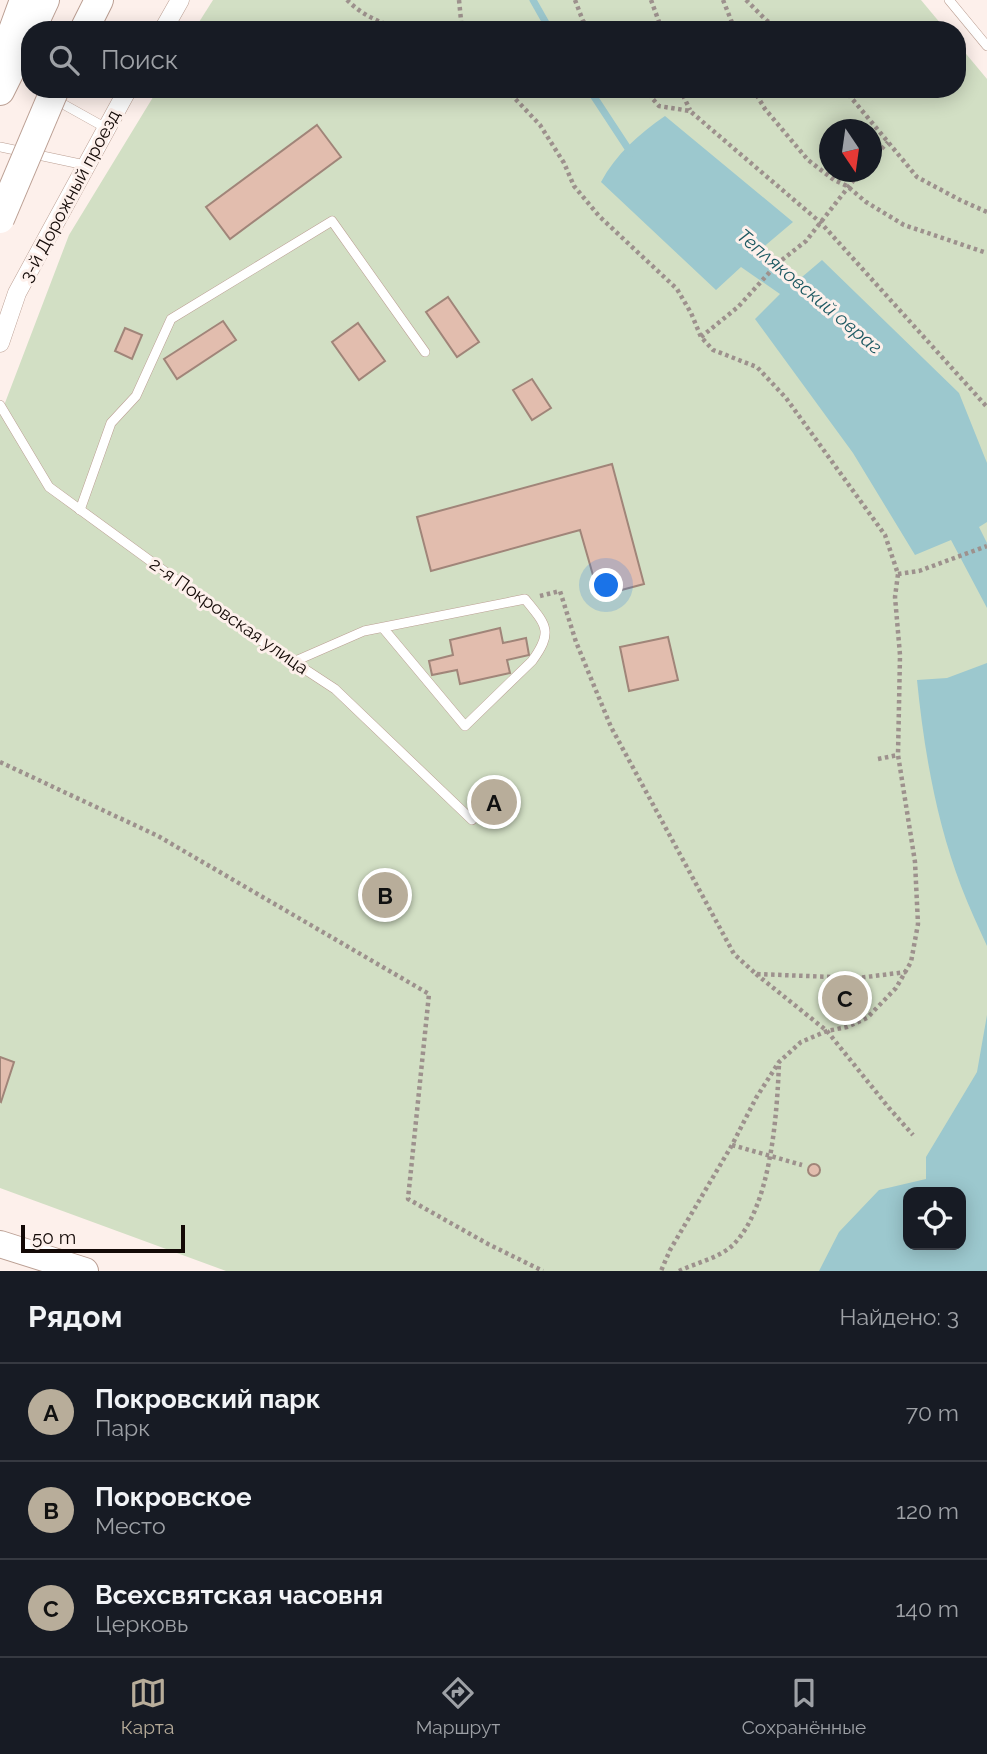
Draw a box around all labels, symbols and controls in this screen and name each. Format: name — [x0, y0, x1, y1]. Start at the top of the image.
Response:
search box — [21, 21, 966, 98]
icon: search — [45, 41, 83, 79]
text: Поиск — [101, 45, 178, 75]
street label: 3-й Дорожный проезд — [15, 106, 124, 285]
north arrow — [819, 119, 882, 182]
water label: Тепляковский овраг — [733, 224, 887, 358]
street label: 2-я Покровская улица — [146, 553, 313, 678]
your location — [589, 568, 623, 602]
pin: A — [471, 776, 517, 828]
pin: B — [362, 869, 408, 921]
pin: C — [822, 972, 868, 1024]
map controls — [903, 1187, 966, 1250]
button: locate — [903, 1187, 966, 1250]
scale bar — [21, 1222, 186, 1254]
text: 50 m — [32, 1226, 76, 1248]
text: Рядом — [28, 1299, 122, 1334]
text: Найдено: 3 — [840, 1303, 959, 1330]
text: Покровский парк — [95, 1384, 321, 1414]
text: A — [43, 1399, 59, 1426]
text: 70 m — [906, 1399, 959, 1426]
text: Парк — [95, 1414, 150, 1441]
text: Покровское — [95, 1482, 252, 1512]
text: B — [43, 1497, 59, 1524]
text: 120 m — [896, 1497, 959, 1524]
text: Место — [95, 1512, 166, 1539]
text: Всехсвятская часовня — [95, 1580, 383, 1610]
text: C — [43, 1595, 59, 1622]
text: 140 m — [896, 1595, 959, 1622]
text: Церковь — [95, 1610, 188, 1637]
tab: Карта — [121, 1674, 174, 1738]
tab: Маршрут — [416, 1674, 500, 1738]
tab: Сохранённые — [742, 1674, 866, 1738]

